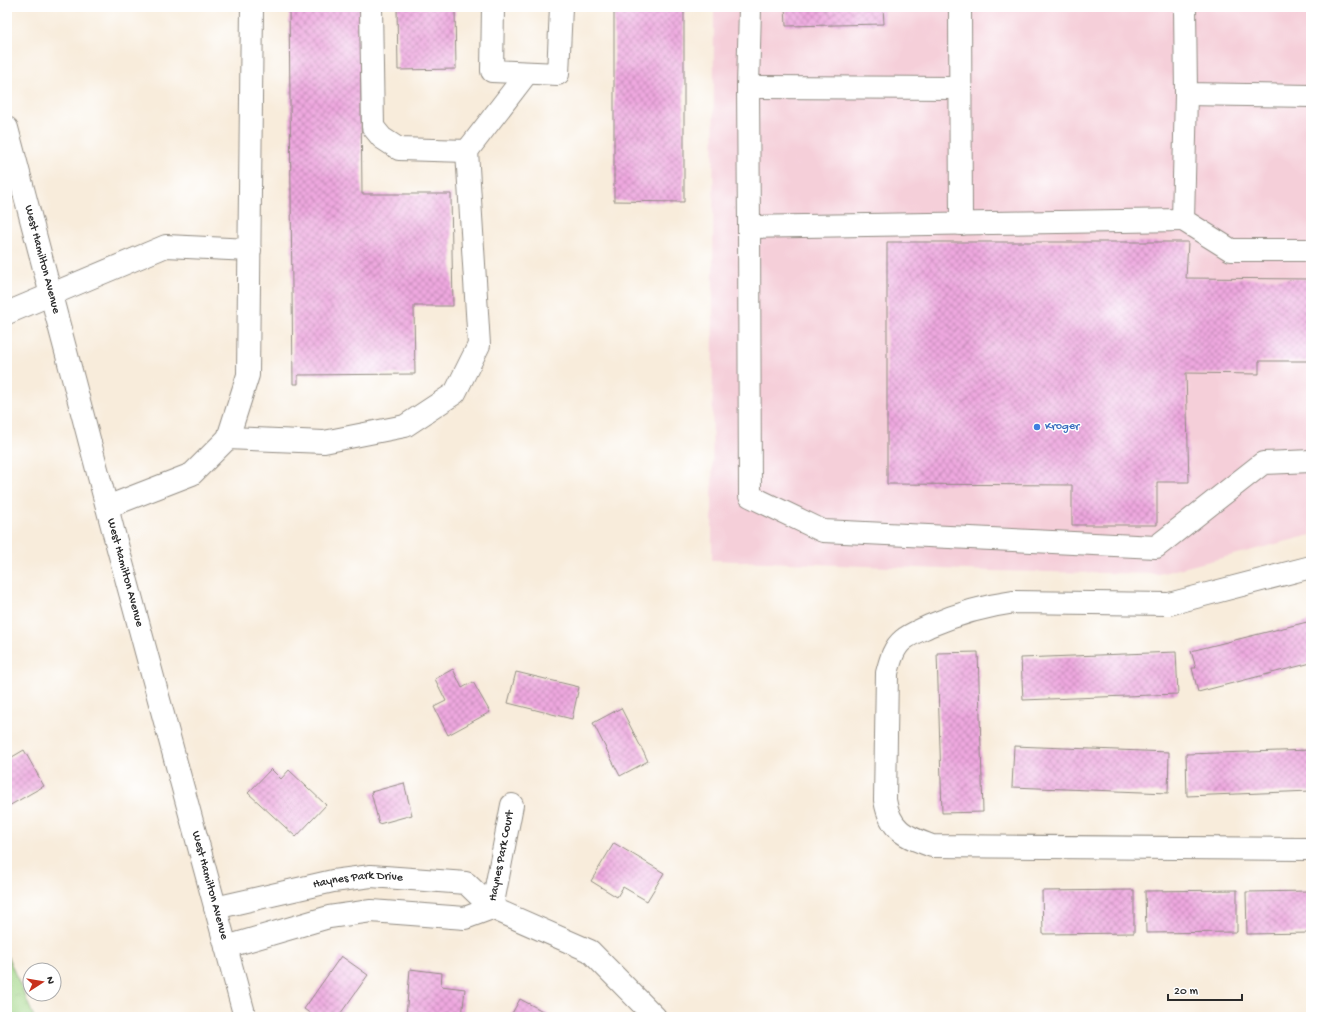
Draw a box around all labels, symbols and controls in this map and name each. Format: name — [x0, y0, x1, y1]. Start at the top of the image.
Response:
street label: West Hamilton Avenue — [21, 204, 63, 316]
place label: Kroger — [1045, 420, 1081, 434]
marker: Kroger — [1032, 422, 1042, 432]
street label: West Hamilton Avenue — [103, 517, 146, 629]
street label: Haynes Park Court — [486, 808, 518, 902]
street label: West Hamilton Avenue — [188, 830, 231, 942]
street label: Haynes Park Drive — [312, 869, 404, 892]
north arrow — [22, 962, 62, 1002]
text: N — [43, 976, 56, 985]
scale bar — [1168, 976, 1242, 1002]
text: 20 m — [1174, 985, 1199, 999]

